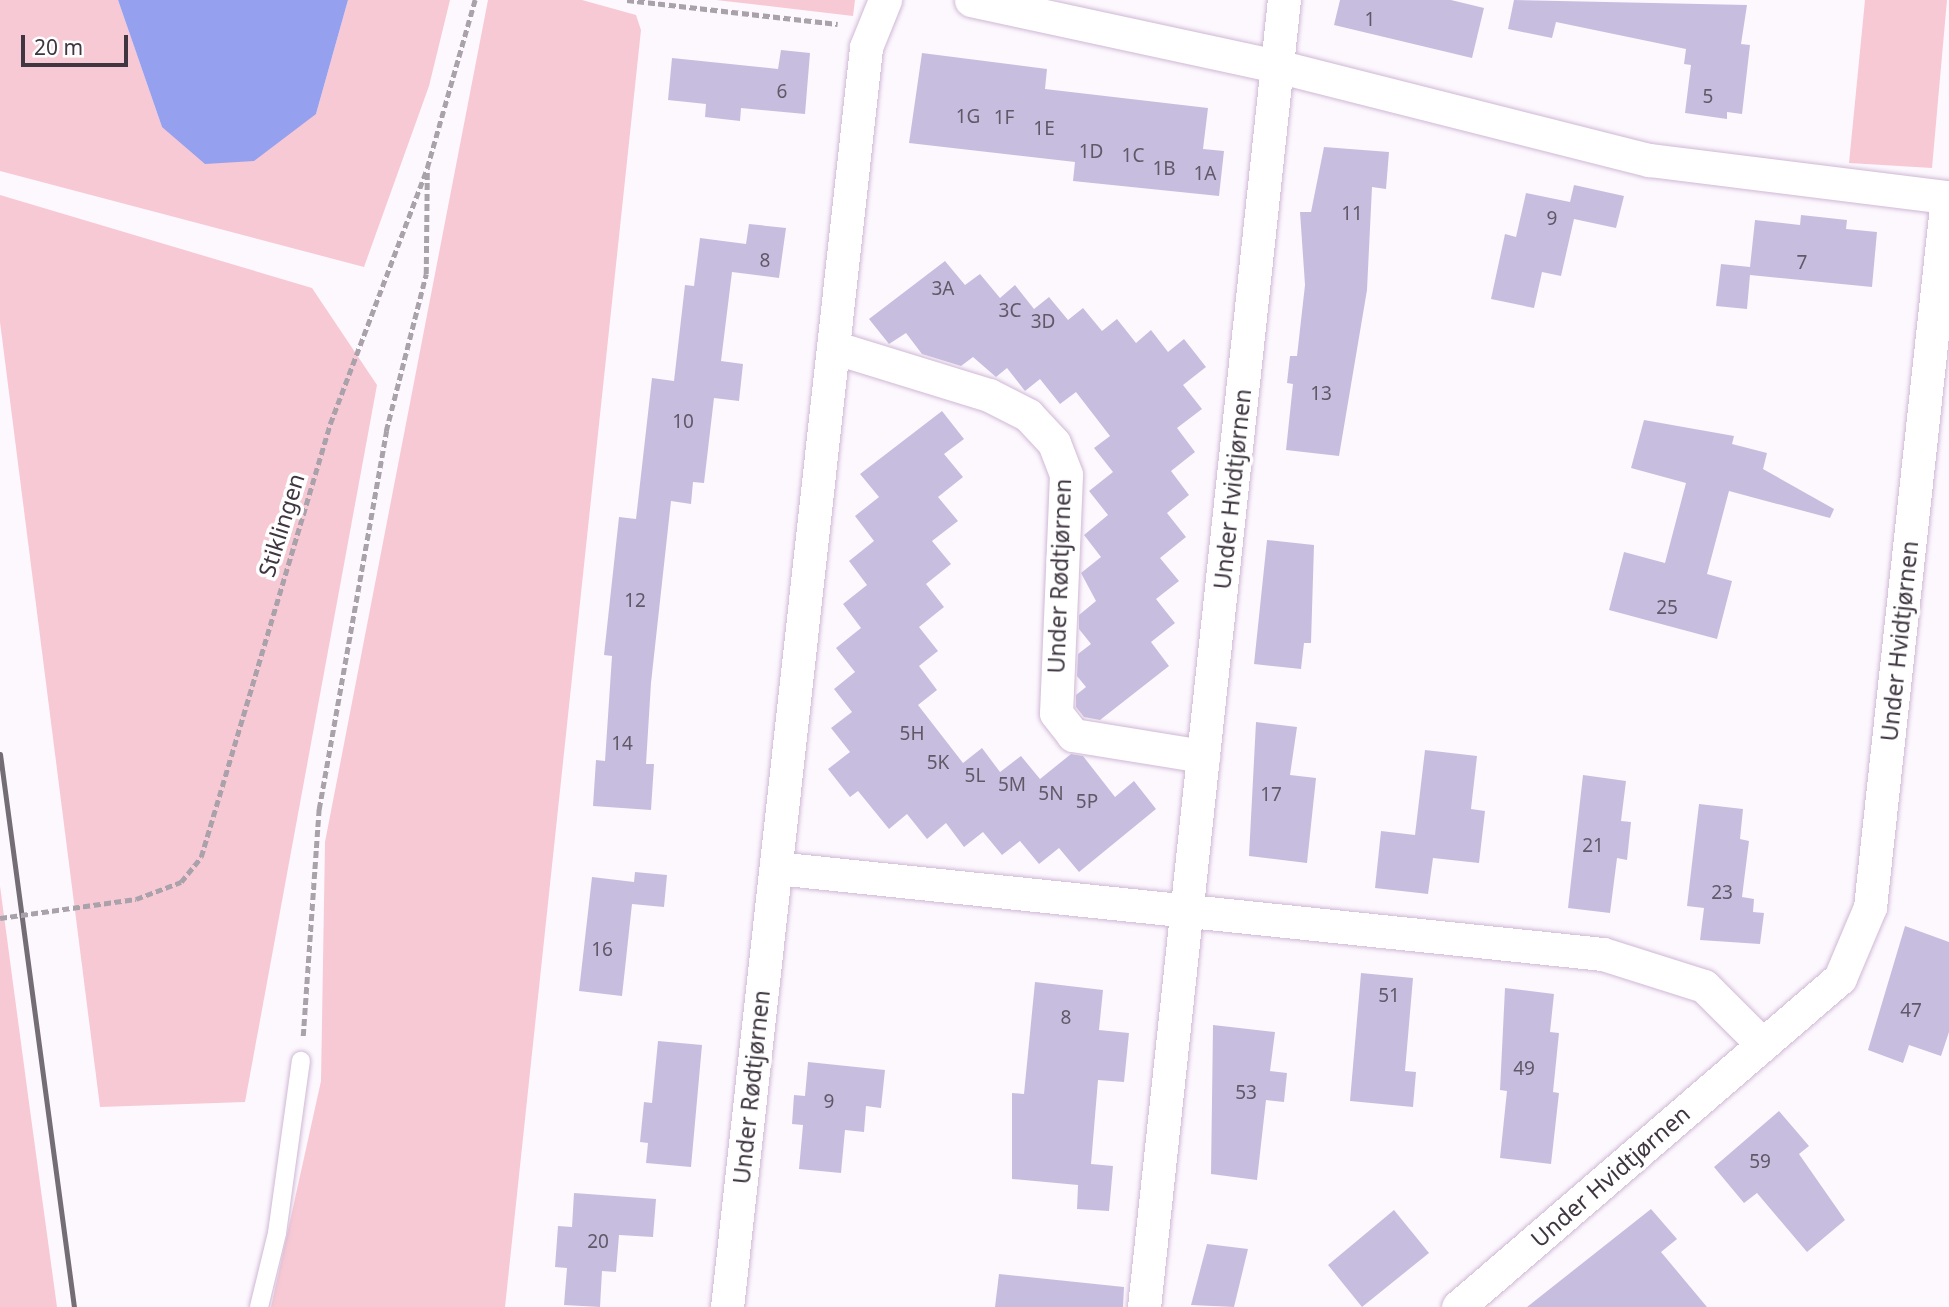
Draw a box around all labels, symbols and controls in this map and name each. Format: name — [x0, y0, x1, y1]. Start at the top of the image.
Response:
house number: 1 — [1365, 9, 1375, 31]
scale bar — [24, 21, 131, 65]
text: 20 m — [34, 33, 83, 61]
house number: 6 — [777, 81, 787, 103]
house number: 5 — [1703, 86, 1713, 108]
house number: 1G — [956, 106, 980, 128]
house number: 1F — [994, 107, 1014, 129]
house number: 1E — [1033, 118, 1055, 140]
house number: 1D — [1079, 141, 1103, 163]
house number: 1C — [1122, 145, 1144, 167]
house number: 1B — [1152, 158, 1176, 180]
house number: 1A — [1193, 163, 1217, 185]
house number: 11 — [1341, 203, 1363, 225]
house number: 9 — [1547, 208, 1557, 230]
house number: 8 — [760, 250, 770, 272]
house number: 7 — [1797, 252, 1807, 274]
house number: 3A — [931, 278, 955, 300]
house number: 3C — [999, 300, 1021, 322]
house number: 3D — [1031, 311, 1055, 333]
house number: 13 — [1310, 383, 1332, 405]
street label: Under Hvidtjørnen — [1208, 387, 1256, 591]
house number: 10 — [672, 411, 694, 433]
street label: Stiklingen — [252, 470, 310, 580]
street label: Under Rødtjørnen — [1042, 478, 1076, 674]
street label: Under Hvidtjørnen — [1875, 539, 1923, 743]
house number: 12 — [624, 590, 646, 612]
house number: 25 — [1656, 597, 1678, 619]
house number: 5H — [900, 723, 924, 745]
house number: 14 — [611, 733, 633, 755]
house number: 5K — [927, 752, 949, 774]
house number: 5L — [965, 765, 985, 787]
house number: 5M — [998, 774, 1026, 796]
house number: 5N — [1038, 783, 1064, 805]
house number: 17 — [1260, 784, 1282, 806]
house number: 5P — [1076, 791, 1098, 813]
house number: 21 — [1582, 835, 1604, 857]
house number: 23 — [1711, 882, 1733, 904]
house number: 16 — [591, 939, 613, 961]
house number: 51 — [1378, 985, 1400, 1007]
street label: Under Rødtjørnen — [727, 989, 775, 1185]
house number: 47 — [1900, 1000, 1922, 1022]
house number: 8 — [1061, 1007, 1071, 1029]
house number: 49 — [1513, 1058, 1535, 1080]
house number: 53 — [1235, 1082, 1257, 1104]
house number: 9 — [824, 1091, 834, 1113]
street label: Under Hvidtjørnen — [1525, 1099, 1695, 1253]
house number: 59 — [1749, 1151, 1771, 1173]
house number: 20 — [587, 1231, 609, 1253]

